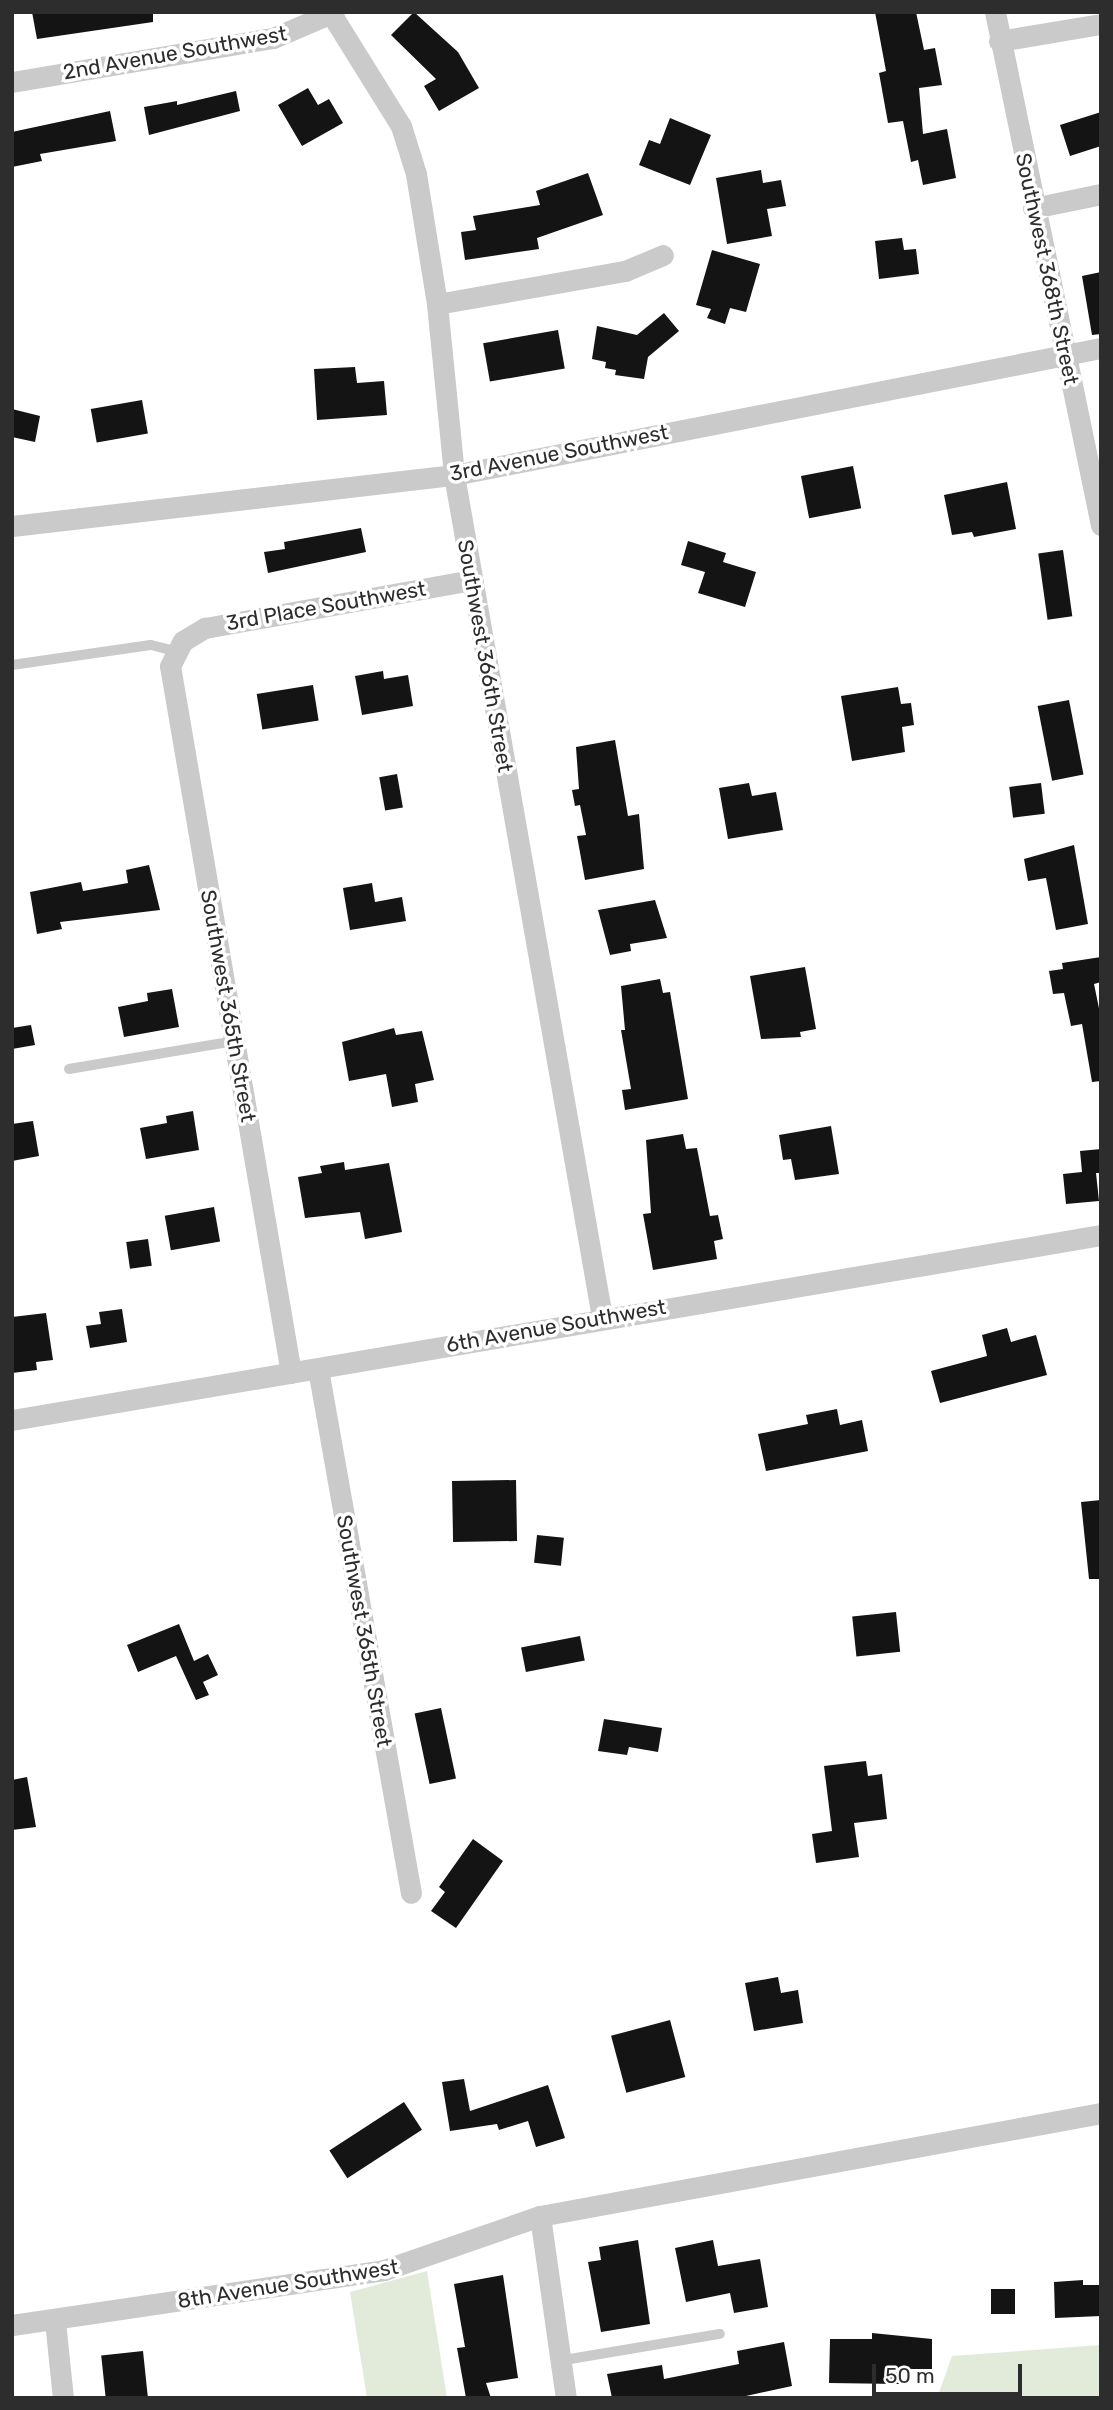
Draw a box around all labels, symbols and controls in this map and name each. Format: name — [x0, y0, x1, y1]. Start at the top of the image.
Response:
street label: 2nd Avenue Southwest — [61, 21, 289, 85]
street label: Southwest 368th Street — [1010, 151, 1084, 387]
street label: 3rd Avenue Southwest — [447, 419, 671, 487]
street label: Southwest 366th Street — [452, 538, 518, 774]
street label: 3rd Place Southwest — [224, 576, 428, 636]
street label: Southwest 365th Street — [195, 888, 261, 1124]
street label: 6th Avenue Southwest — [444, 1294, 668, 1358]
street label: Southwest 365th Street — [331, 1513, 397, 1749]
street label: 8th Avenue Southwest — [175, 2254, 401, 2314]
scale bar — [875, 2350, 1026, 2394]
text: 50 m — [885, 2363, 935, 2388]

